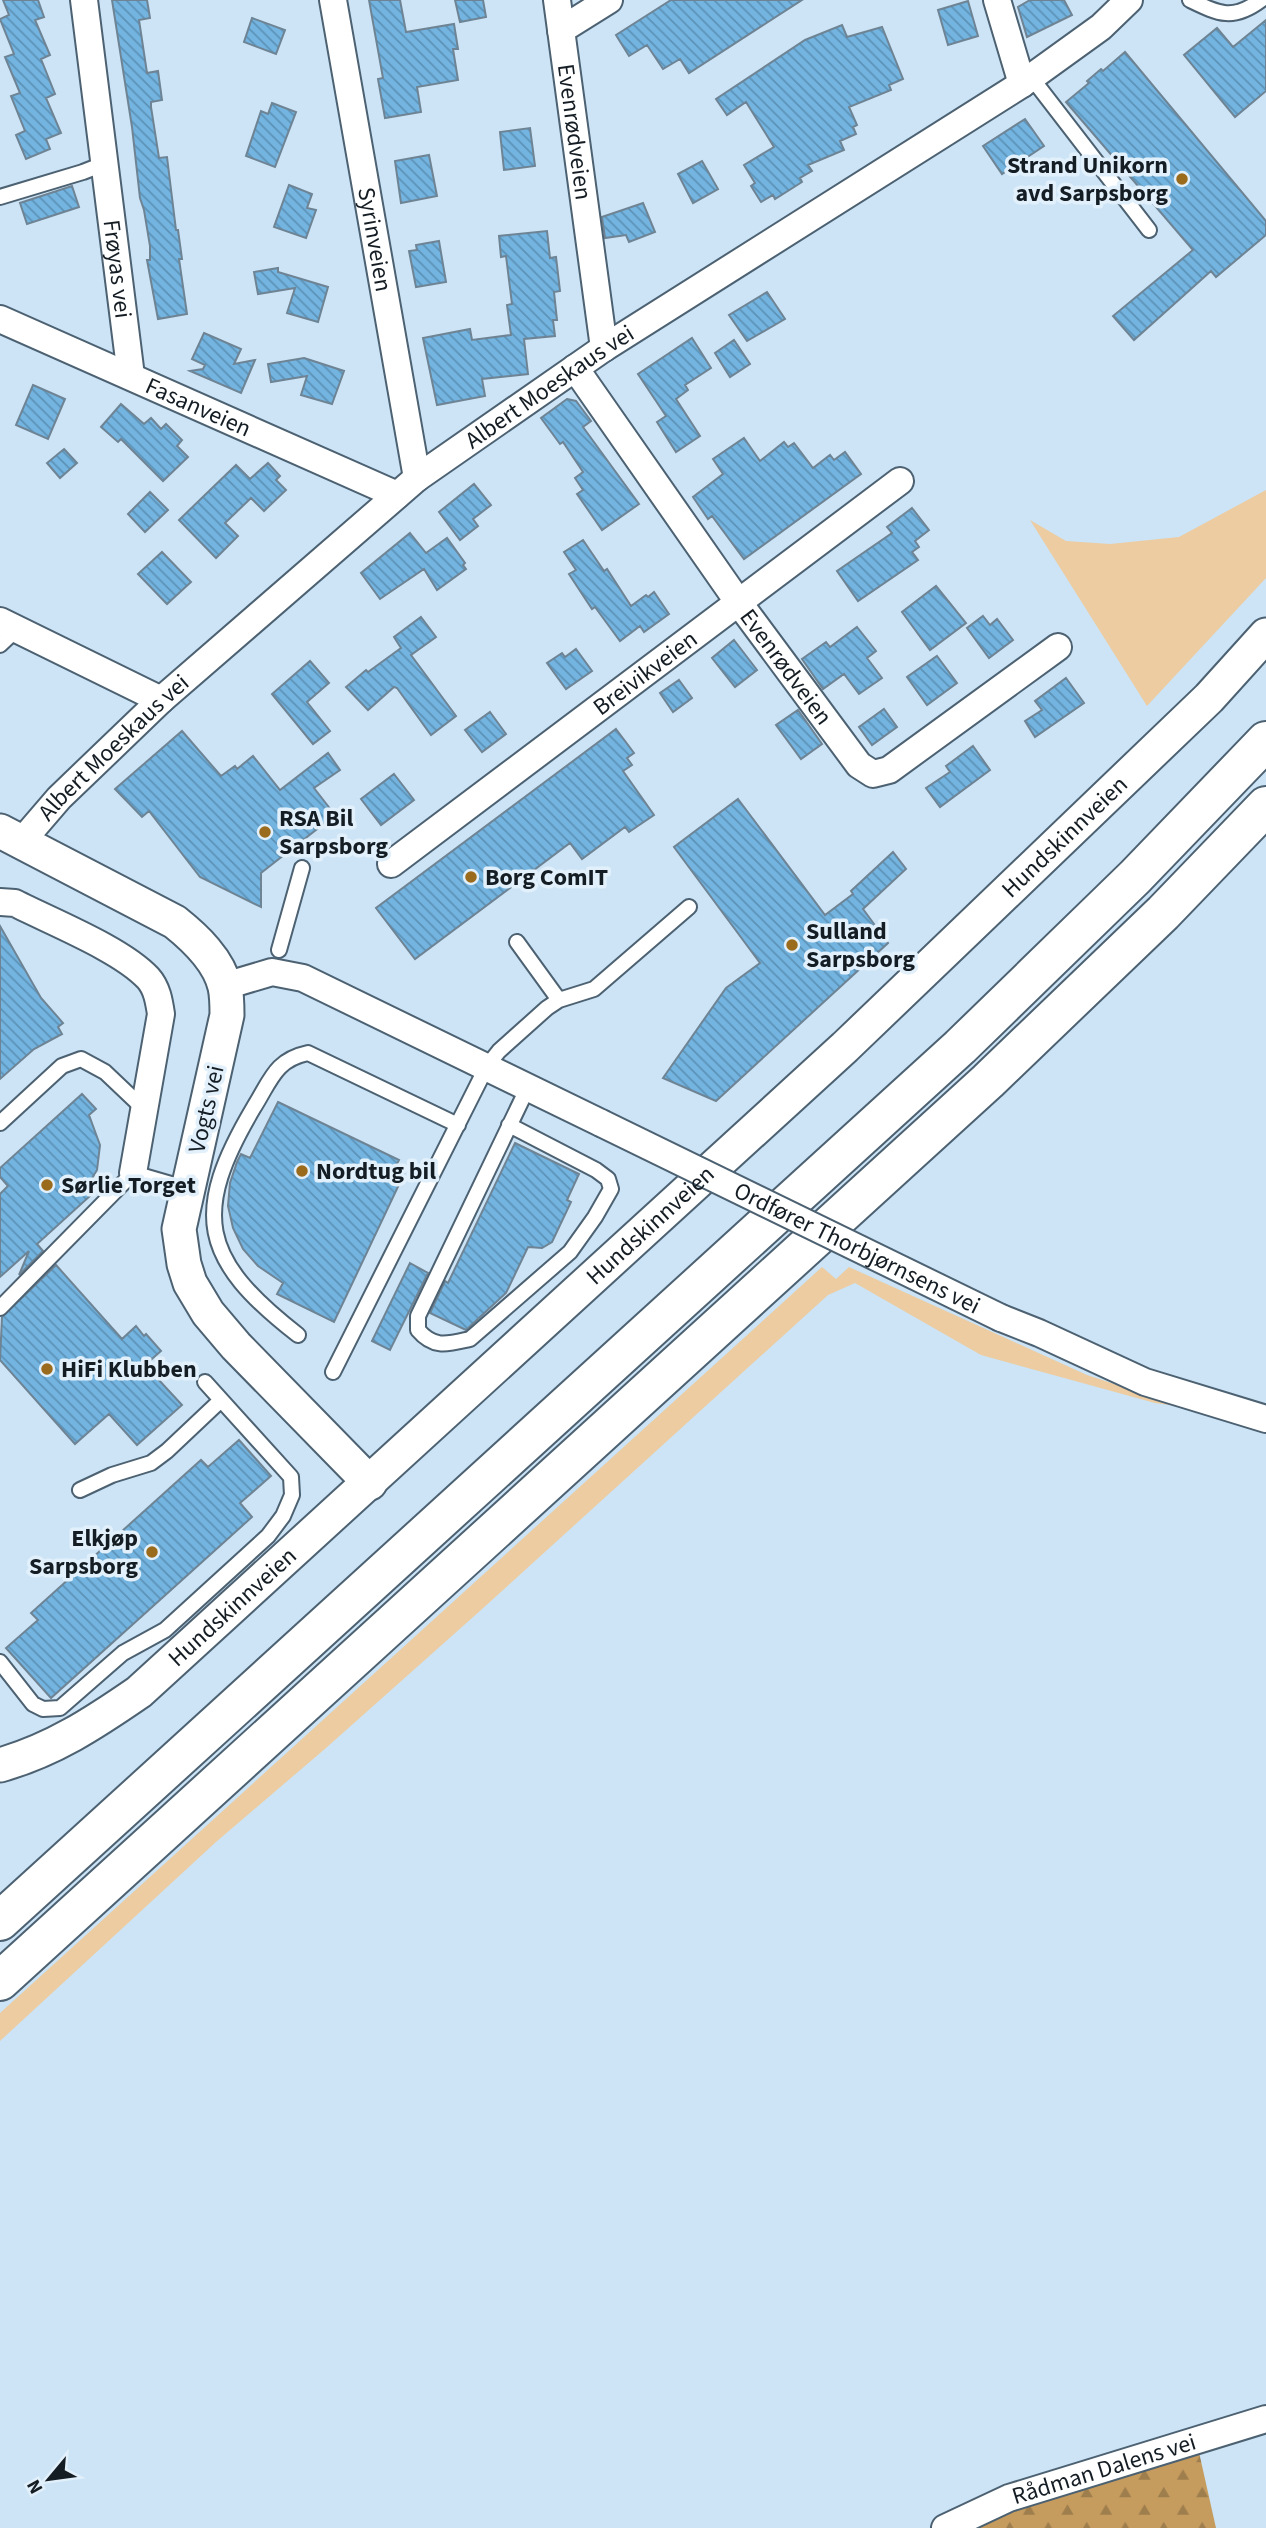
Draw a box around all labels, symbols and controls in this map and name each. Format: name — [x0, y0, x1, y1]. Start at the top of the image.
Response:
street label: Evenrødveien — [548, 62, 601, 202]
place label: Strand Unikorn avd Sarpsborg — [1007, 148, 1168, 211]
marker: Strand Unikorn avd Sarpsborg — [1174, 171, 1190, 187]
street label: Syrinveien — [348, 184, 401, 294]
street label: Frøyas vei — [94, 218, 141, 320]
street label: Albert Moeskaus vei — [458, 316, 641, 458]
street label: Fasanveien — [140, 369, 257, 446]
street label: Evenrødveien — [731, 602, 841, 733]
street label: Breivikveien — [586, 622, 705, 724]
street label: Albert Moeskaus vei — [30, 666, 197, 829]
street label: Hundskinnveien — [994, 768, 1136, 906]
place label: RSA Bil Sarpsborg — [279, 801, 388, 864]
marker: RSA Bil Sarpsborg — [257, 824, 273, 840]
place label: Borg ComIT — [485, 860, 608, 895]
marker: Borg ComIT — [463, 869, 479, 885]
place label: Sulland Sarpsborg — [806, 914, 915, 977]
marker: Sulland Sarpsborg — [784, 937, 800, 953]
street label: Vogts vei — [179, 1062, 234, 1156]
place label: Nordtug bil — [316, 1154, 436, 1189]
street label: Hundskinnveien — [578, 1157, 722, 1293]
marker: Nordtug bil — [294, 1163, 310, 1179]
place label: Sørlie Torget — [61, 1168, 196, 1203]
street label: Ordfører Thorbjørnsens vei — [728, 1173, 986, 1323]
marker: Sørlie Torget — [39, 1177, 55, 1193]
place label: HiFi Klubben — [61, 1352, 197, 1387]
marker: HiFi Klubben — [39, 1361, 55, 1377]
place label: Elkjøp Sarpsborg — [29, 1521, 138, 1584]
street label: Hundskinnveien — [160, 1539, 305, 1675]
marker: Elkjøp Sarpsborg — [144, 1544, 160, 1560]
street label: Rådman Dalens vei — [1008, 2425, 1200, 2514]
north arrow — [14, 2444, 84, 2514]
text: N — [21, 2474, 50, 2499]

